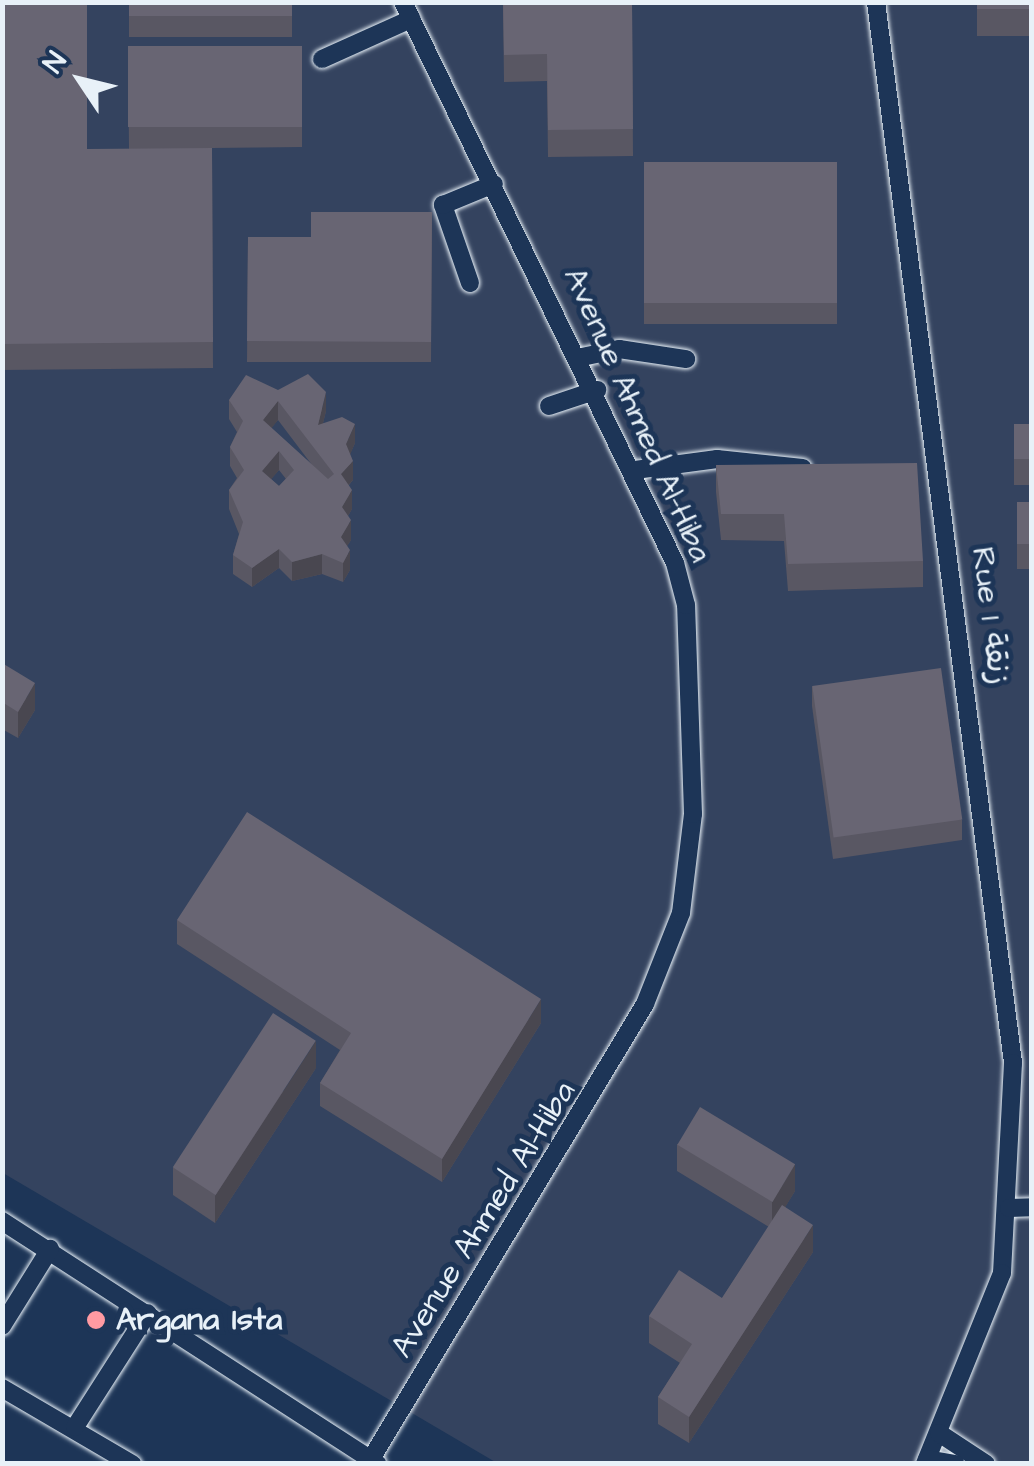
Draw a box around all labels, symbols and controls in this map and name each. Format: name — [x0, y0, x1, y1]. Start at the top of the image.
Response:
north arrow — [30, 30, 130, 130]
text: N — [34, 44, 76, 81]
street label: Avenue Ahmed Al-Hiba — [555, 262, 719, 568]
street label: Rue 1 زنقة — [963, 545, 1017, 687]
street label: Avenue Ahmed Al-Hiba — [383, 1075, 585, 1365]
place label: Argana Ista — [116, 1301, 282, 1339]
marker: Argana Ista — [85, 1309, 107, 1331]

